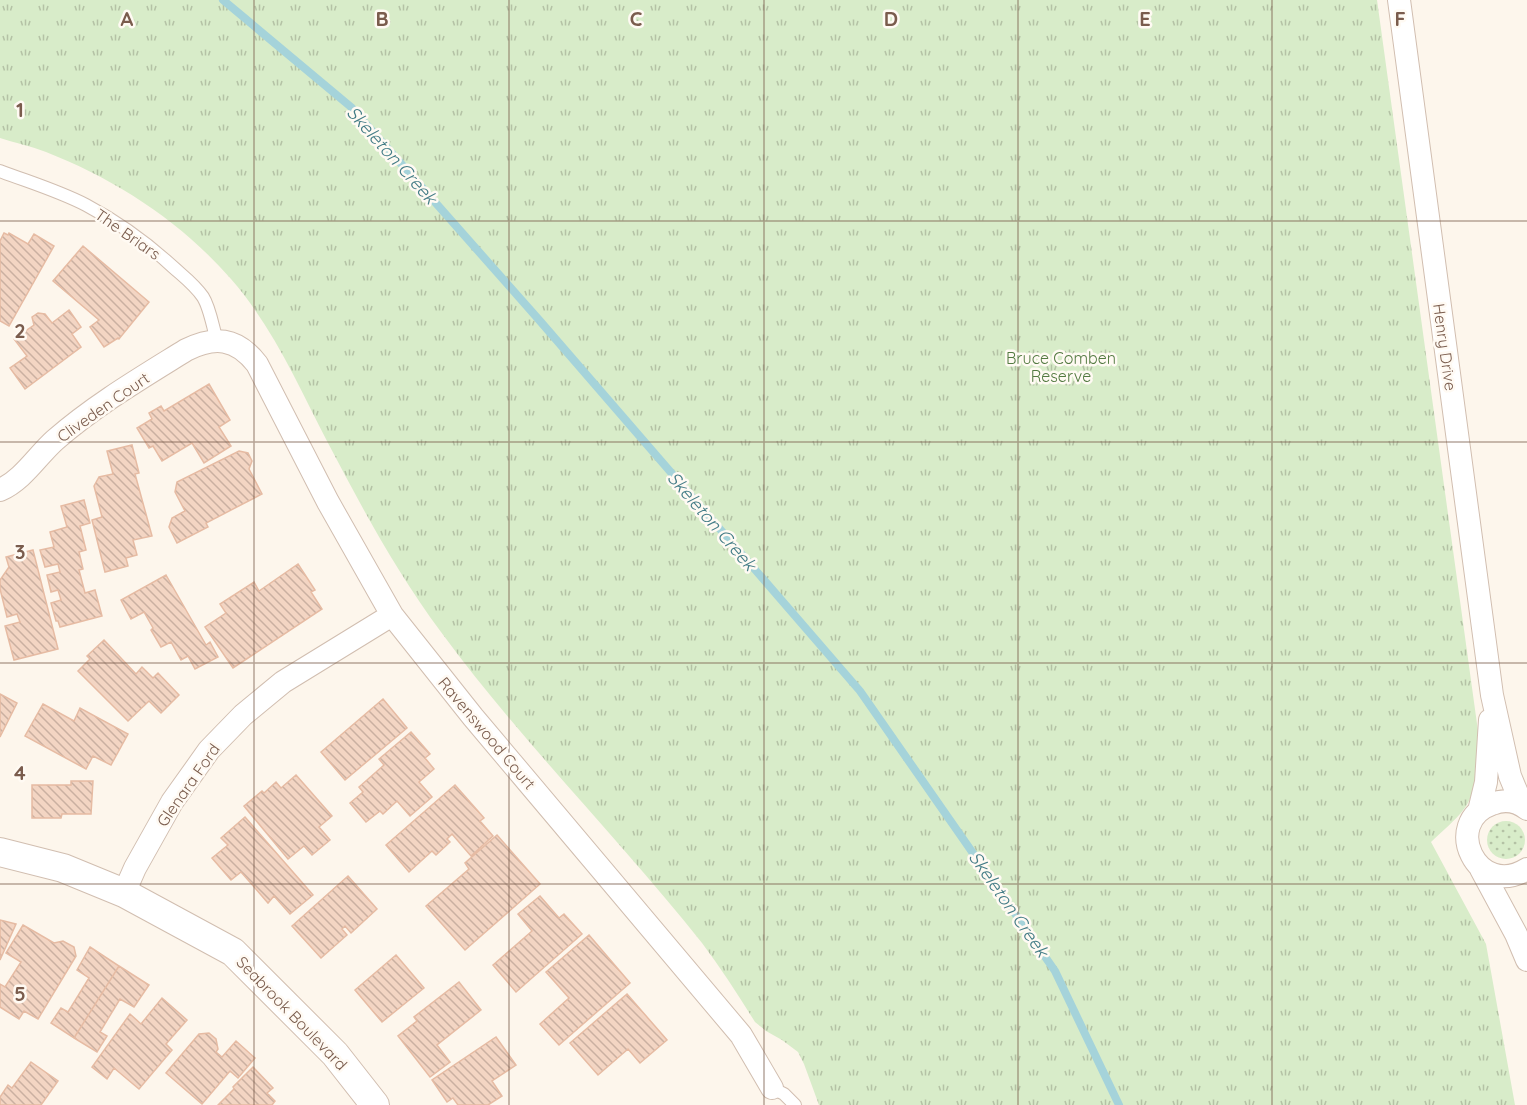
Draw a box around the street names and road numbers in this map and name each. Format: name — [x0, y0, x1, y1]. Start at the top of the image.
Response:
street label: The Briars — [91, 204, 165, 264]
street label: Henry Drive — [1429, 302, 1461, 392]
street label: Cliveden Court — [53, 368, 153, 446]
street label: Ravenswood Court — [434, 673, 540, 793]
street label: Glenara Ford — [152, 740, 224, 830]
street label: Seabrook Boulevard — [232, 952, 352, 1074]

